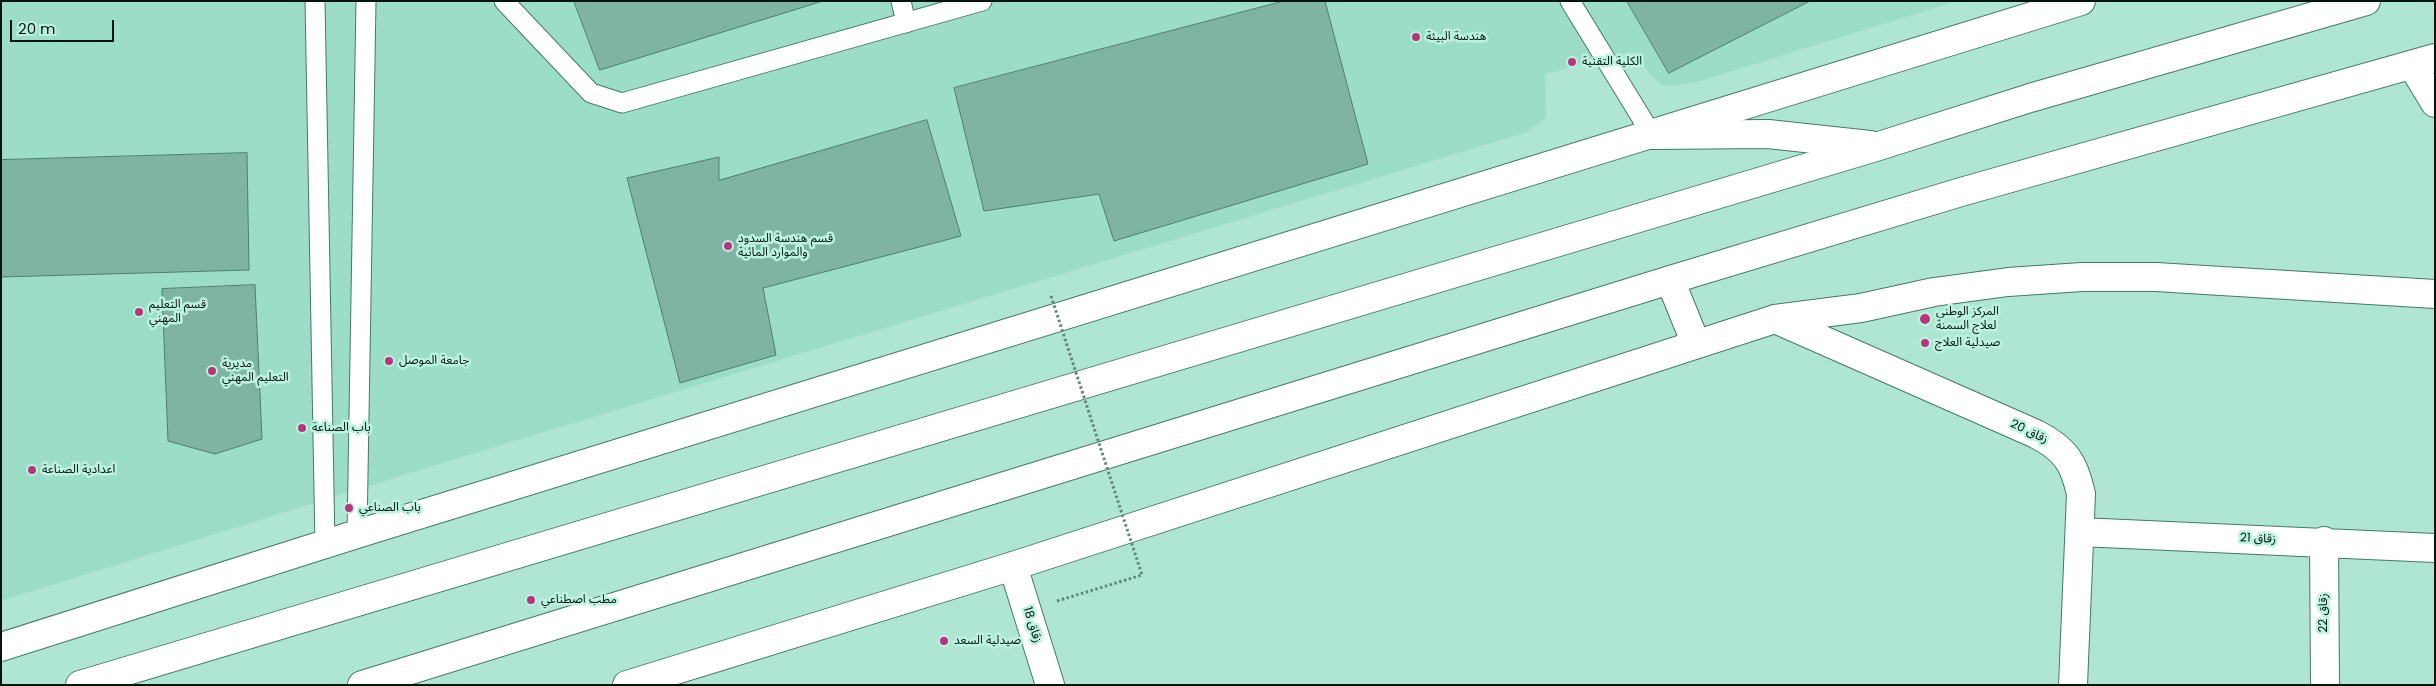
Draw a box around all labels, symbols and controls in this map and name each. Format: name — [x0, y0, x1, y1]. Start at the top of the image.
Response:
scale bar — [12, 10, 116, 42]
text: 20 m — [18, 18, 56, 39]
place label: هندسة البيئة — [1426, 30, 1486, 44]
marker: هندسة البيئة — [1410, 31, 1422, 43]
place label: الكلية التقنية — [1582, 55, 1642, 69]
marker: الكلية التقنية — [1566, 56, 1578, 68]
place label: قسم هندسة السدود والموارد المائية — [738, 232, 833, 260]
marker: قسم هندسة السدود والموارد المائية — [722, 240, 734, 252]
place label: قسم التعليم المهني — [149, 298, 206, 326]
place label: المركز الوطني لعلاج السمنة — [1936, 305, 1999, 333]
marker: قسم التعليم المهني — [133, 306, 145, 318]
marker: المركز الوطني لعلاج السمنة — [1918, 312, 1932, 326]
place label: صيدلية العلاج — [1935, 336, 2000, 350]
marker: صيدلية العلاج — [1919, 337, 1931, 349]
place label: جامعة الموصل — [399, 354, 469, 368]
marker: جامعة الموصل — [383, 355, 395, 367]
place label: مديرية التعليم المهني — [222, 357, 289, 385]
marker: مديرية التعليم المهني — [206, 365, 218, 377]
street label: زقاق 20 — [2008, 417, 2050, 447]
place label: باب الصناعة — [312, 421, 371, 435]
marker: باب الصناعة — [296, 422, 308, 434]
place label: اعدادية الصناعة — [42, 463, 115, 477]
marker: اعدادية الصناعة — [26, 464, 38, 476]
place label: باب الصناعي — [359, 501, 421, 515]
marker: باب الصناعي — [343, 502, 355, 514]
street label: زقاق 21 — [2240, 531, 2276, 547]
place label: مطب اصطناعي — [541, 593, 617, 607]
street label: زقاق 22 — [2317, 593, 2331, 633]
marker: مطب اصطناعي — [525, 594, 537, 606]
street label: زقاق 18 — [1020, 605, 1044, 645]
place label: صيدلية السعد — [954, 634, 1021, 648]
marker: صيدلية السعد — [938, 635, 950, 647]

